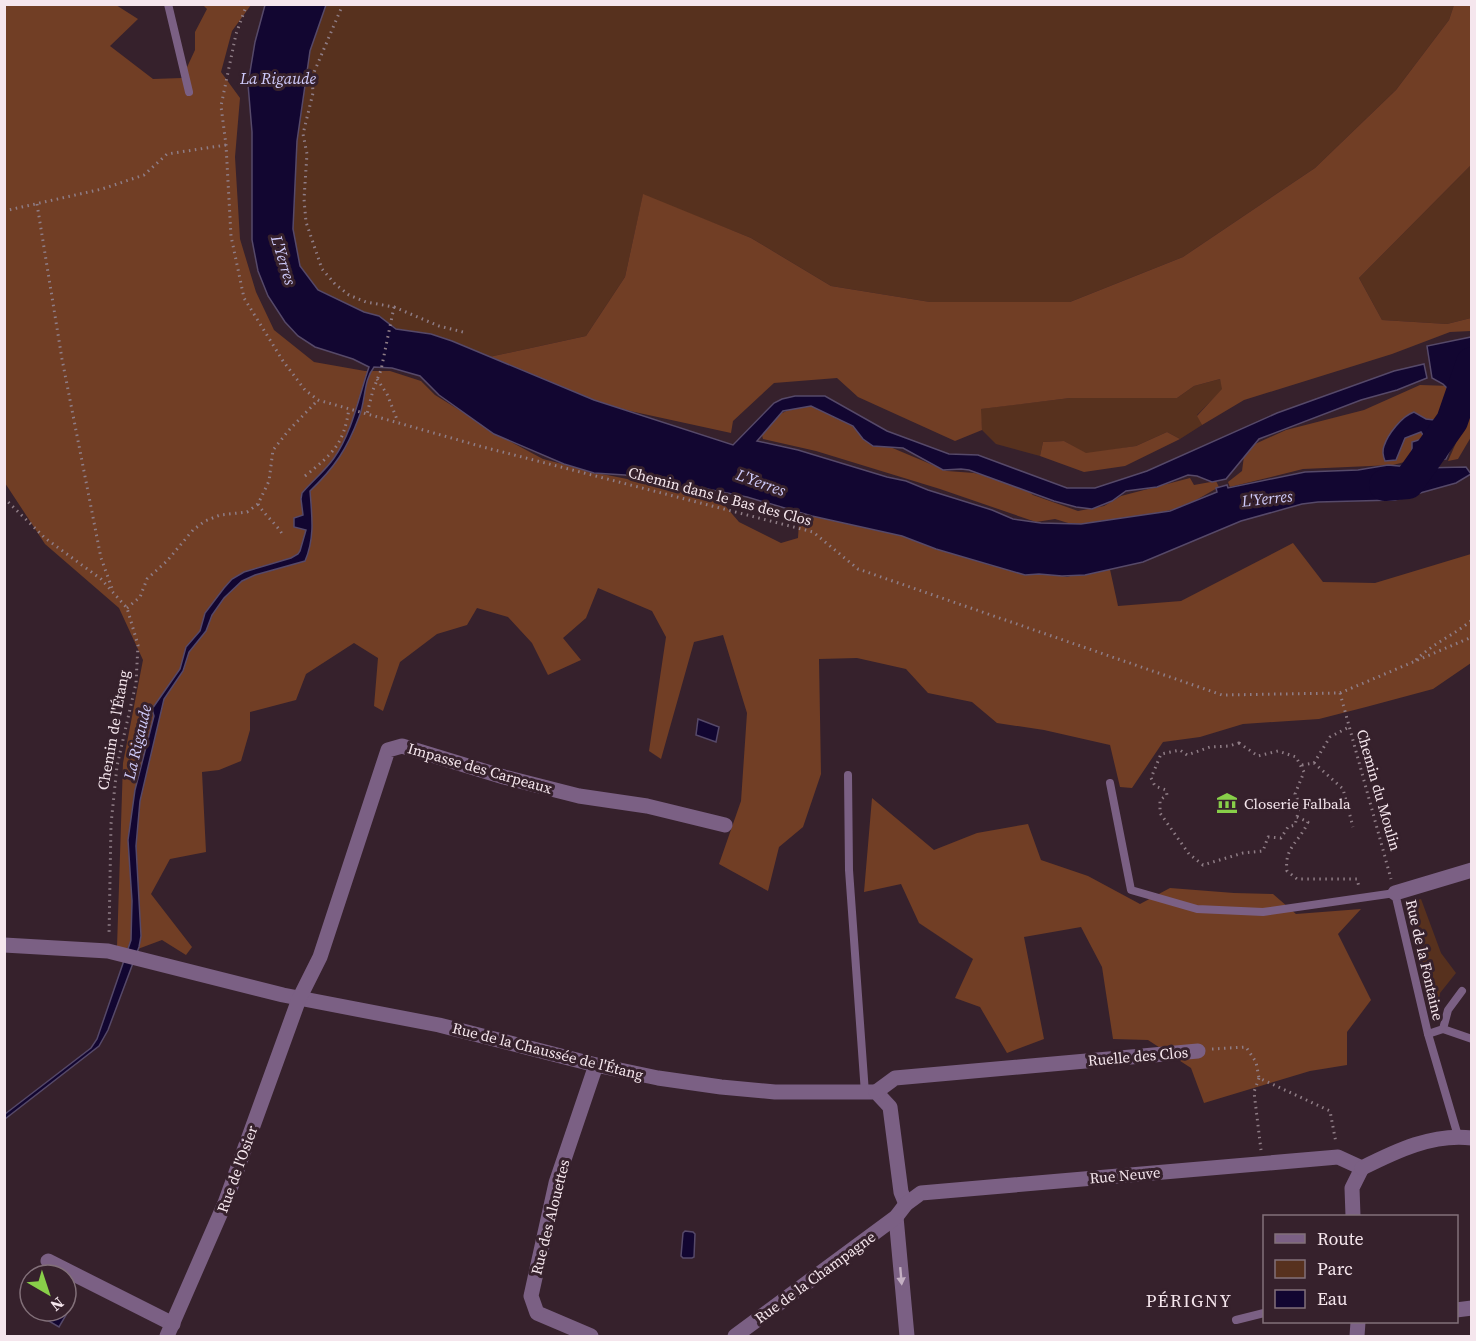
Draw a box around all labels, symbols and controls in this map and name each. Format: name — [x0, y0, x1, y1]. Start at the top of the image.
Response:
water label: La Rigaude — [239, 67, 317, 89]
water label: L'Yerres — [266, 232, 302, 288]
street label: Chemin dans le Bas des Clos — [626, 461, 814, 531]
water label: L'Yerres — [732, 463, 789, 501]
water label: L'Yerres — [1240, 484, 1294, 512]
street label: Chemin de l'Étang — [92, 668, 134, 792]
water label: La Rigaude — [117, 702, 156, 783]
street label: Chemin du Moulin — [1352, 727, 1406, 853]
street label: Impasse des Carpeaux — [405, 737, 555, 799]
museum icon: Closerie Falbala — [1215, 791, 1239, 815]
place label: Closerie Falbala — [1244, 793, 1351, 814]
street label: Rue de la Fontaine — [1401, 897, 1449, 1023]
street label: Rue de la Chaussée de l'Étang — [450, 1017, 646, 1085]
street label: Ruelle des Clos — [1087, 1041, 1189, 1071]
street label: Rue de l'Osier — [212, 1122, 263, 1215]
street label: Rue des Alouettes — [526, 1157, 574, 1277]
street label: Rue Neuve — [1089, 1161, 1162, 1189]
legend — [1263, 1215, 1458, 1323]
street label: Rue de la Champagne — [750, 1226, 880, 1328]
text: Route — [1317, 1226, 1364, 1251]
text: Parc — [1317, 1256, 1353, 1281]
north arrow — [18, 1263, 78, 1323]
one-way arrow — [896, 1266, 906, 1285]
text: Eau — [1317, 1286, 1348, 1311]
district label: PÉRIGNY — [1146, 1288, 1232, 1313]
text: N — [46, 1292, 69, 1317]

